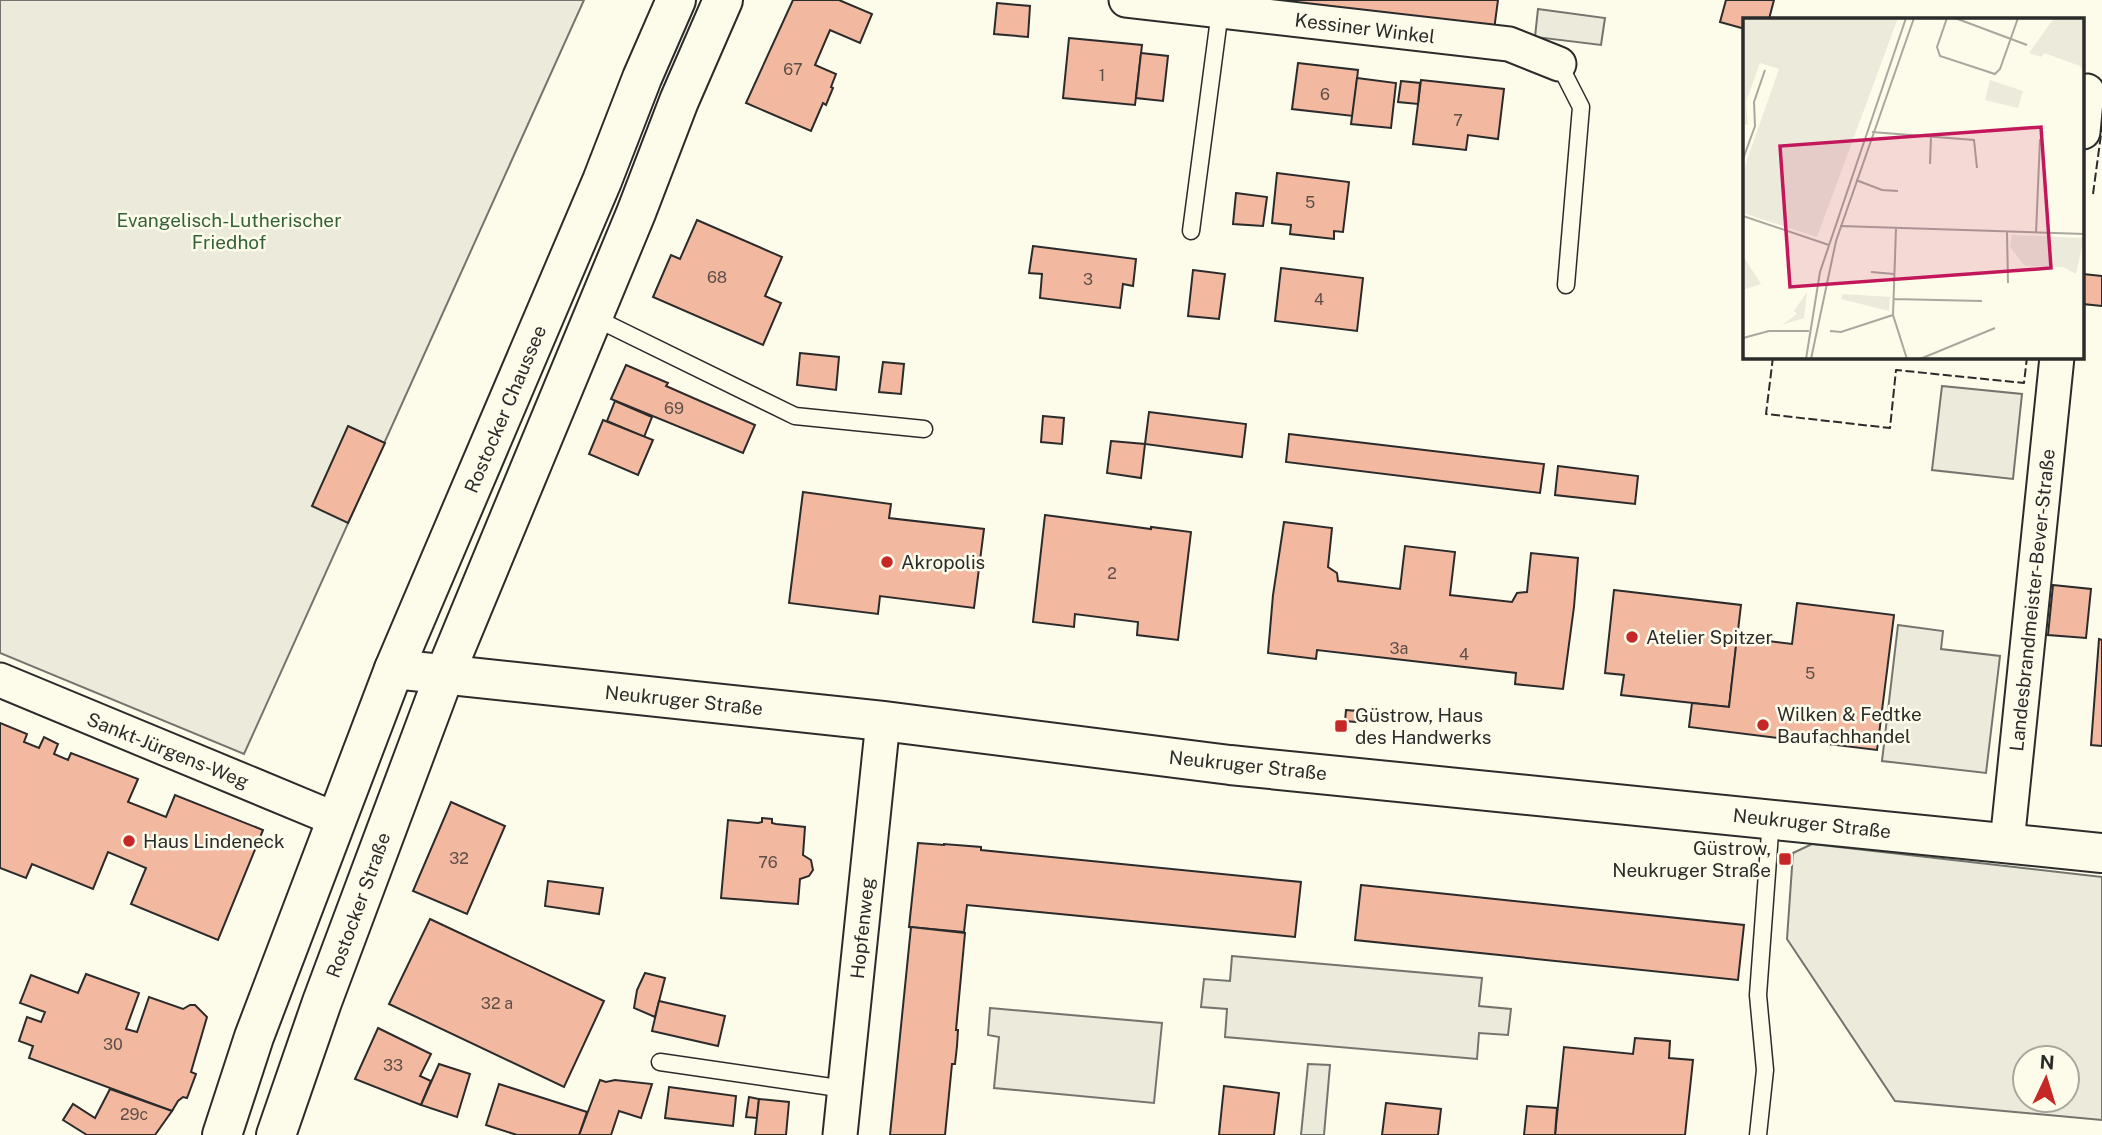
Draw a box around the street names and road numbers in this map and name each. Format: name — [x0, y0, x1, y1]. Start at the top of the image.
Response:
street label: Kessiner Winkel — [1294, 8, 1436, 48]
street label: Rostocker Chaussee — [460, 322, 550, 496]
street label: Landesbrandmeister-Bever-Straße — [2005, 448, 2059, 752]
street label: Neukruger Straße — [604, 681, 764, 719]
street label: Sankt-Jürgens-Weg — [84, 707, 252, 793]
street label: Neukruger Straße — [1168, 746, 1328, 784]
street label: Neukruger Straße — [1732, 804, 1892, 842]
street label: Rostocker Straße — [321, 829, 395, 981]
street label: Hopfenweg — [846, 876, 878, 980]

